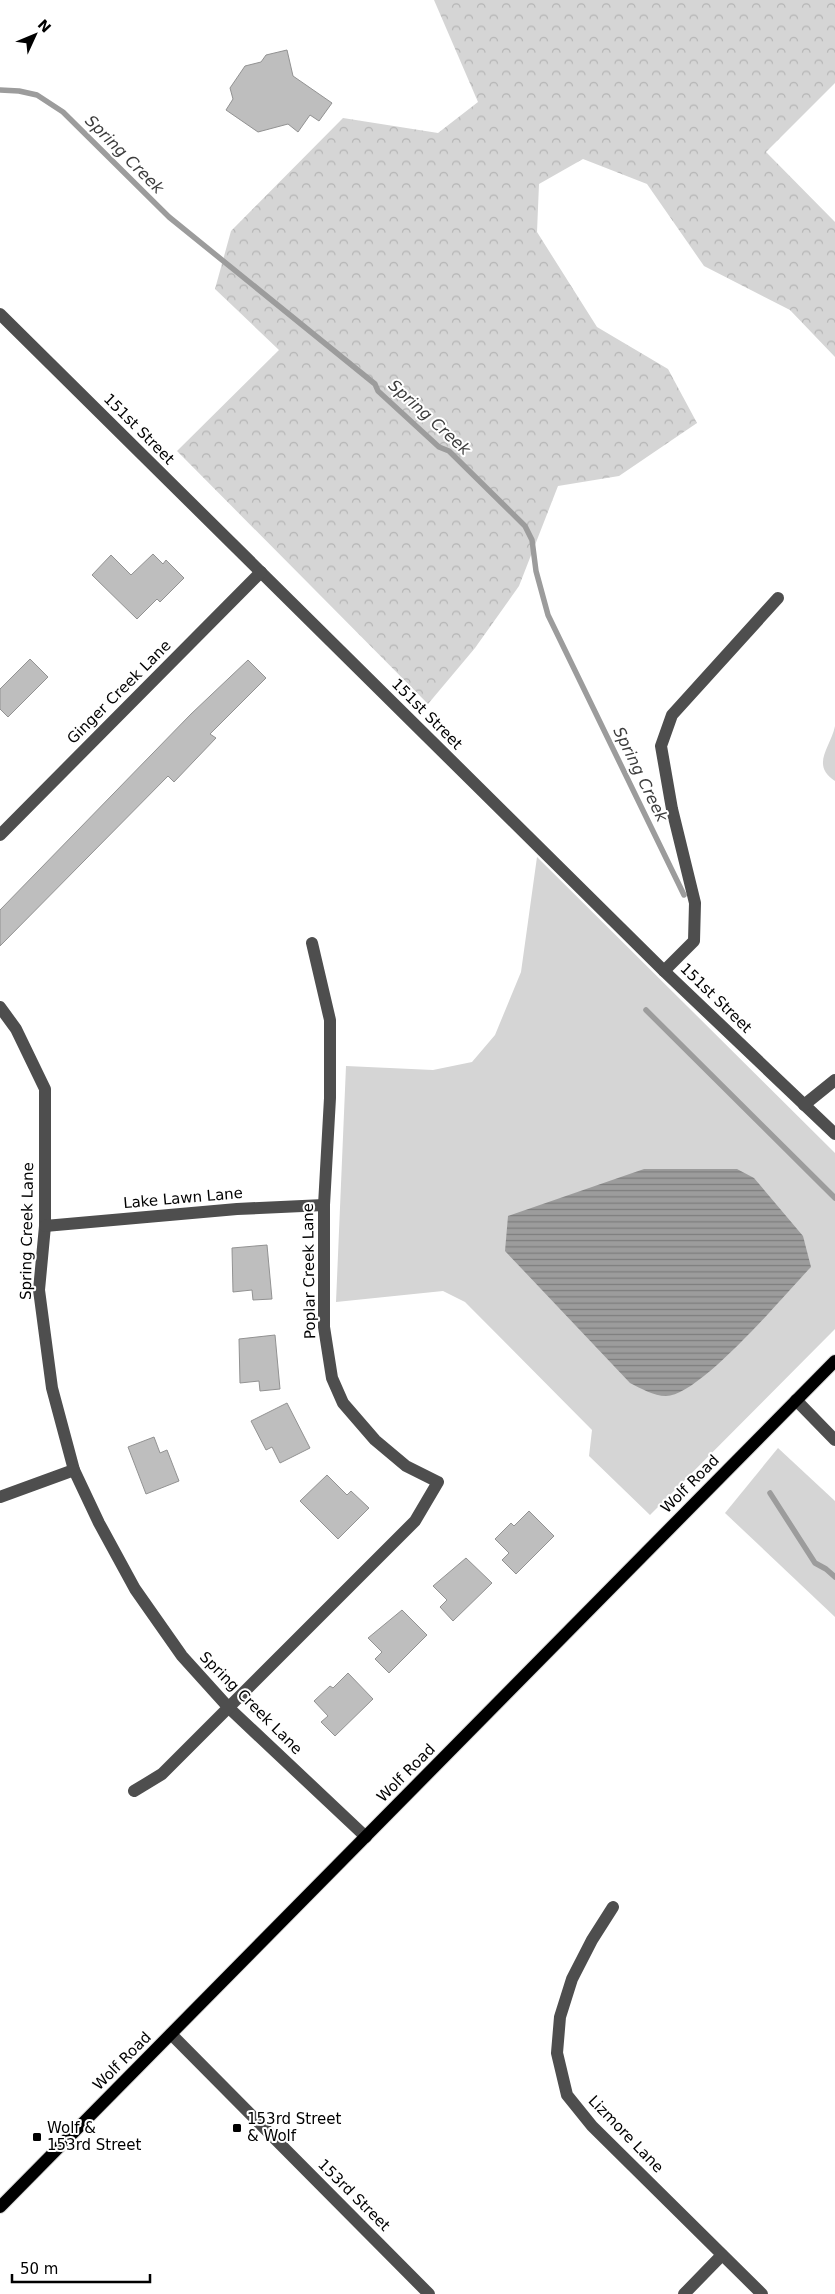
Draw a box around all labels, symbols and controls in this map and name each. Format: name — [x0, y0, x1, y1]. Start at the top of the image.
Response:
north arrow — [10, 10, 60, 60]
text: N — [35, 16, 54, 36]
water label: Spring Creek — [81, 111, 168, 198]
water label: Spring Creek — [385, 376, 475, 460]
street label: 151st Street — [100, 390, 178, 468]
street label: Ginger Creek Lane — [63, 636, 175, 748]
street label: 151st Street — [388, 675, 466, 753]
water label: Spring Creek — [609, 724, 672, 826]
street label: 151st Street — [676, 959, 756, 1037]
street label: Spring Creek Lane — [17, 1162, 37, 1300]
street label: Lake Lawn Lane — [122, 1184, 244, 1212]
street label: Poplar Creek Lane — [299, 1203, 319, 1339]
street label: Wolf Road — [657, 1451, 723, 1517]
street label: Spring Creek Lane — [196, 1648, 306, 1758]
street label: Wolf Road — [373, 1740, 439, 1806]
street label: Wolf Road — [89, 2028, 155, 2094]
street label: Lizmore Lane — [585, 2092, 667, 2176]
place label: 153rd Street & Wolf — [247, 2110, 342, 2145]
place label: Wolf & 153rd Street — [47, 2119, 142, 2154]
marker: 153rd Street & Wolf — [231, 2122, 243, 2134]
marker: Wolf & 153rd Street — [31, 2131, 43, 2143]
street label: 153rd Street — [314, 2155, 394, 2235]
scale bar — [12, 2252, 150, 2284]
text: 50 m — [20, 2260, 58, 2278]

